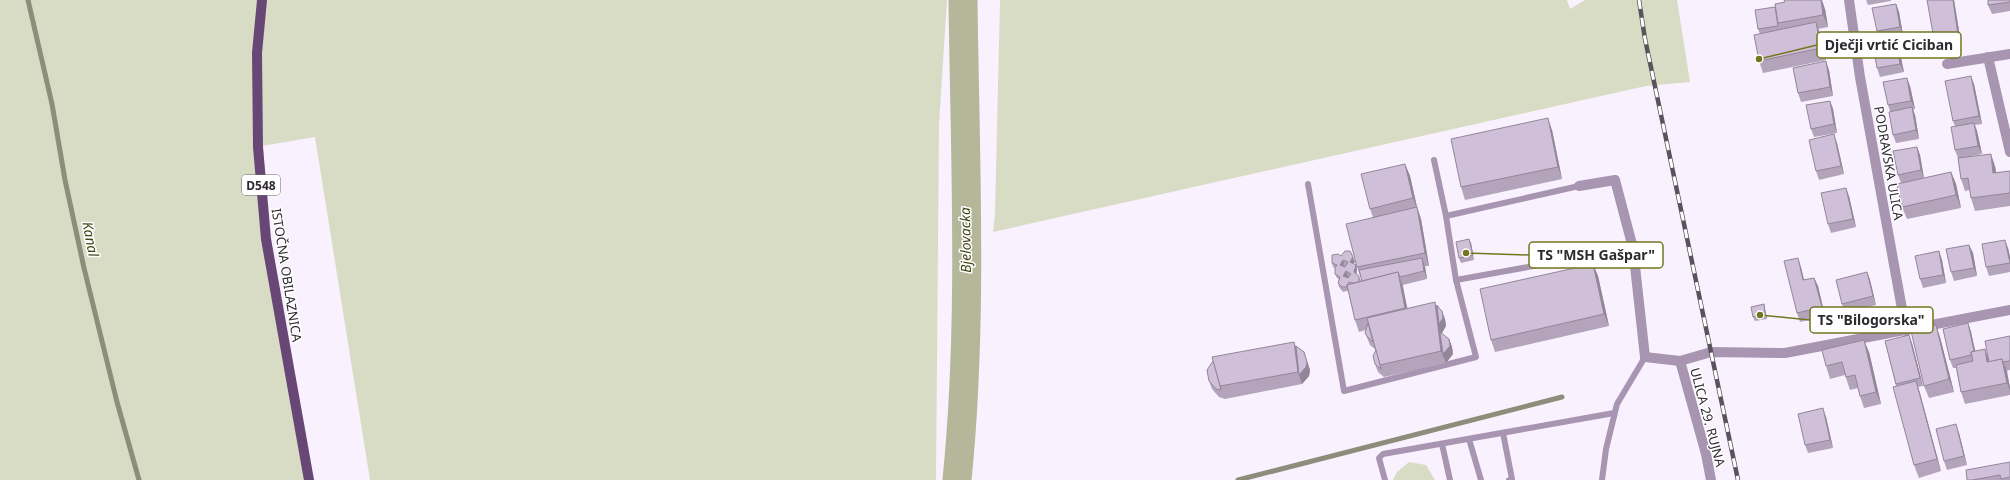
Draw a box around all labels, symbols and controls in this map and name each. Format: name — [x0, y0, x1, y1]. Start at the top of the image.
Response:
callout: Dječji vrtić Ciciban — [1817, 32, 1961, 58]
text: Dječji vrtić Ciciban — [1825, 35, 1953, 54]
street label: PODRAVSKA ULICA — [1870, 105, 1908, 222]
road number: D548 — [242, 175, 280, 195]
street label: ISTOČNA OBILAZNICA — [268, 207, 307, 344]
water label: Bjelovacka — [955, 207, 975, 273]
water label: Kanal — [78, 220, 104, 259]
callout: TS "MSH Gašpar" — [1529, 242, 1663, 268]
text: TS "MSH Gašpar" — [1537, 245, 1655, 264]
callout: TS "Bilogorska" — [1810, 307, 1933, 333]
text: TS "Bilogorska" — [1817, 310, 1925, 329]
street label: ULICA 29. RUJNA — [1686, 366, 1730, 469]

